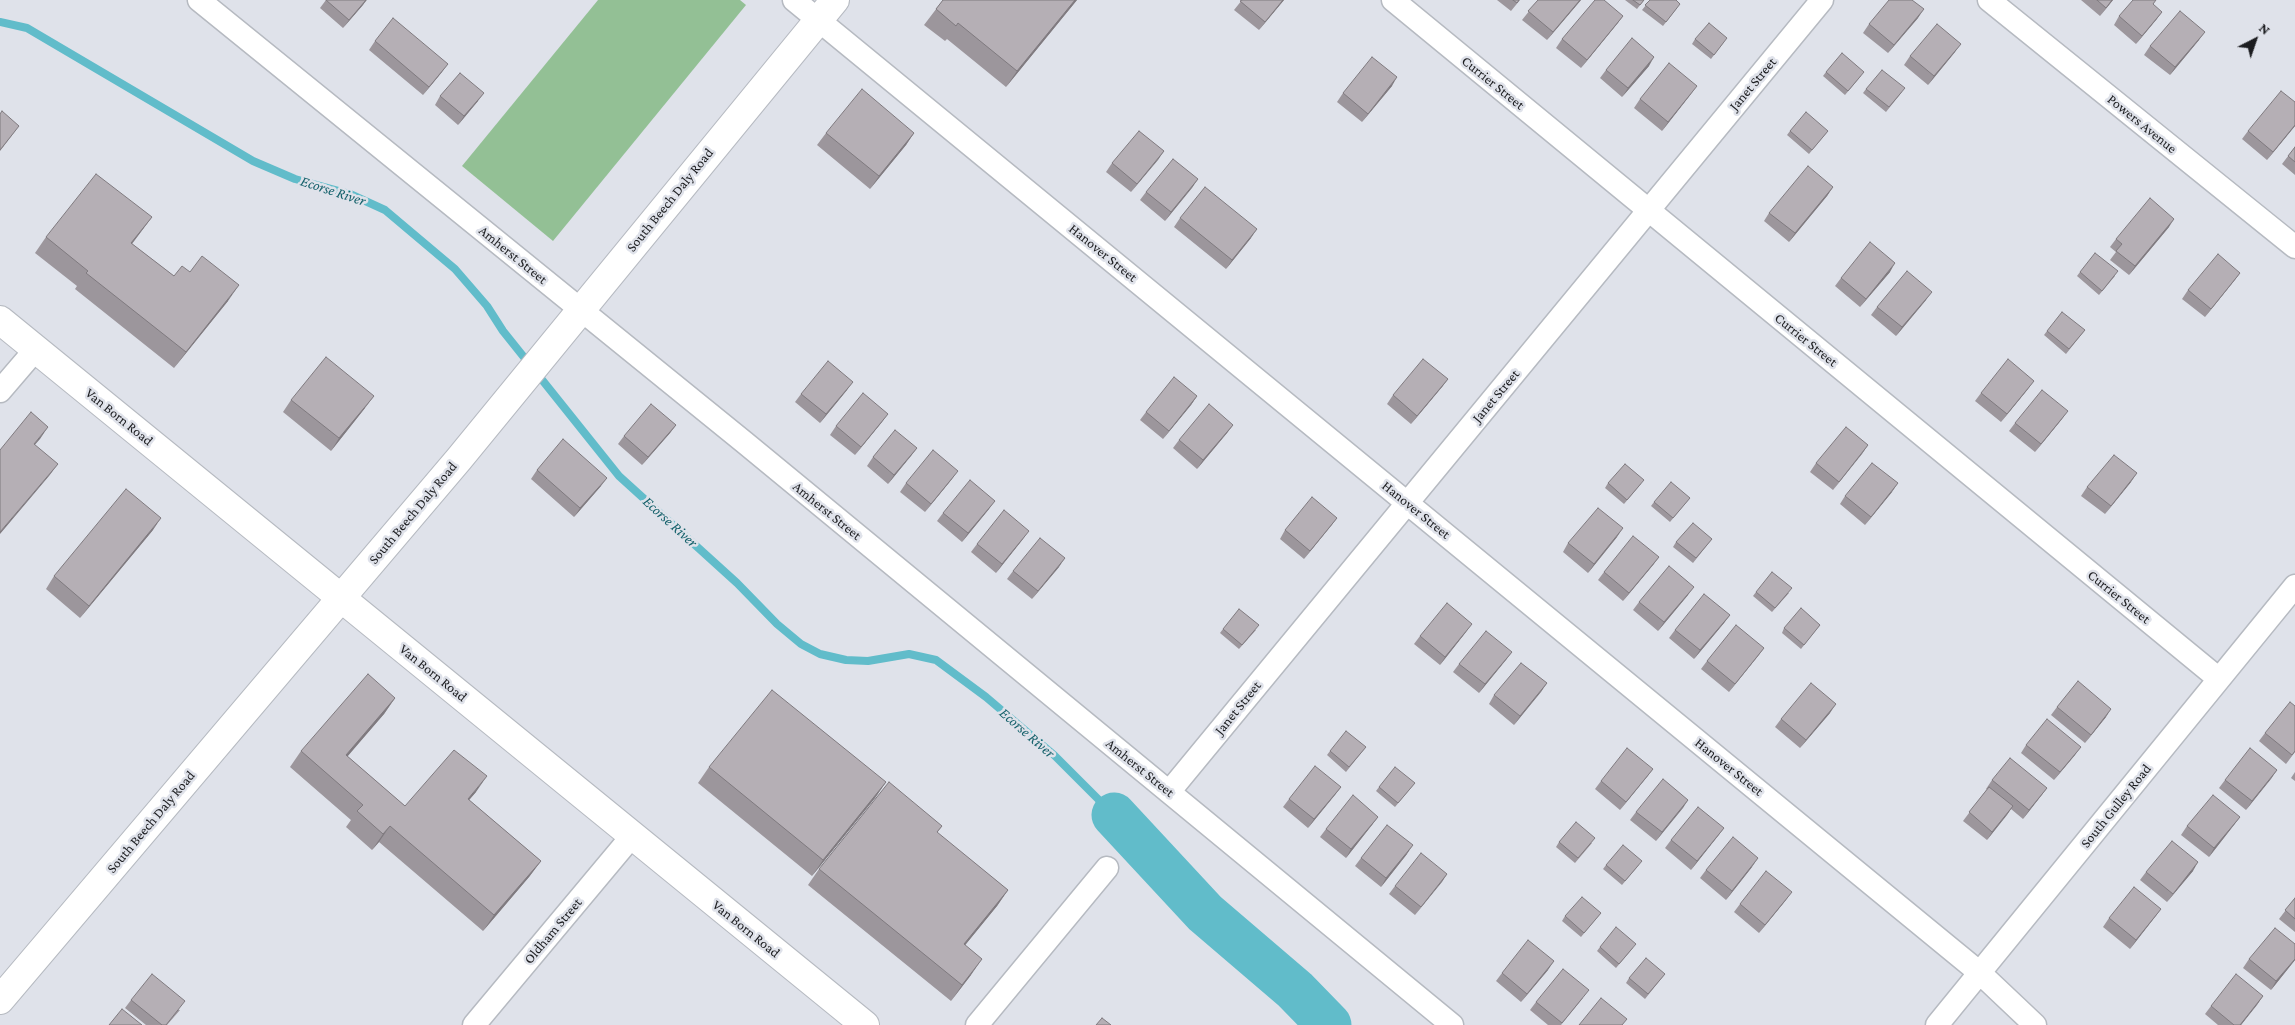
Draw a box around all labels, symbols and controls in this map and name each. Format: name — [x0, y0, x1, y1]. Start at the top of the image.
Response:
north arrow — [2230, 15, 2280, 65]
text: N — [2256, 20, 2274, 38]
street label: Currier Street — [1458, 53, 1528, 113]
street label: Janet Street — [1726, 54, 1780, 114]
street label: Powers Avenue — [2104, 91, 2180, 157]
street label: South Beech Daly Road — [623, 145, 717, 255]
water label: Ecorse River — [298, 172, 368, 210]
street label: Hanover Street — [1065, 220, 1141, 286]
street label: Amherst Street — [475, 222, 551, 288]
street label: Currier Street — [1771, 310, 1841, 370]
street label: Janet Street — [1469, 366, 1523, 426]
street label: Van Born Road — [82, 385, 156, 449]
street label: South Beech Daly Road — [365, 458, 461, 568]
street label: Hanover Street — [1378, 477, 1454, 543]
street label: Amherst Street — [789, 478, 865, 544]
water label: Ecorse River — [639, 493, 701, 551]
street label: Currier Street — [2084, 567, 2154, 627]
street label: Van Born Road — [396, 641, 470, 705]
street label: Janet Street — [1211, 678, 1265, 738]
water label: Ecorse River — [996, 704, 1058, 762]
street label: Hanover Street — [1691, 734, 1767, 800]
street label: Amherst Street — [1102, 735, 1178, 801]
street label: South Gulley Road — [2077, 761, 2155, 851]
street label: South Beech Daly Road — [103, 767, 199, 877]
street label: Oldham Street — [520, 895, 586, 967]
street label: Van Born Road — [709, 897, 783, 961]

